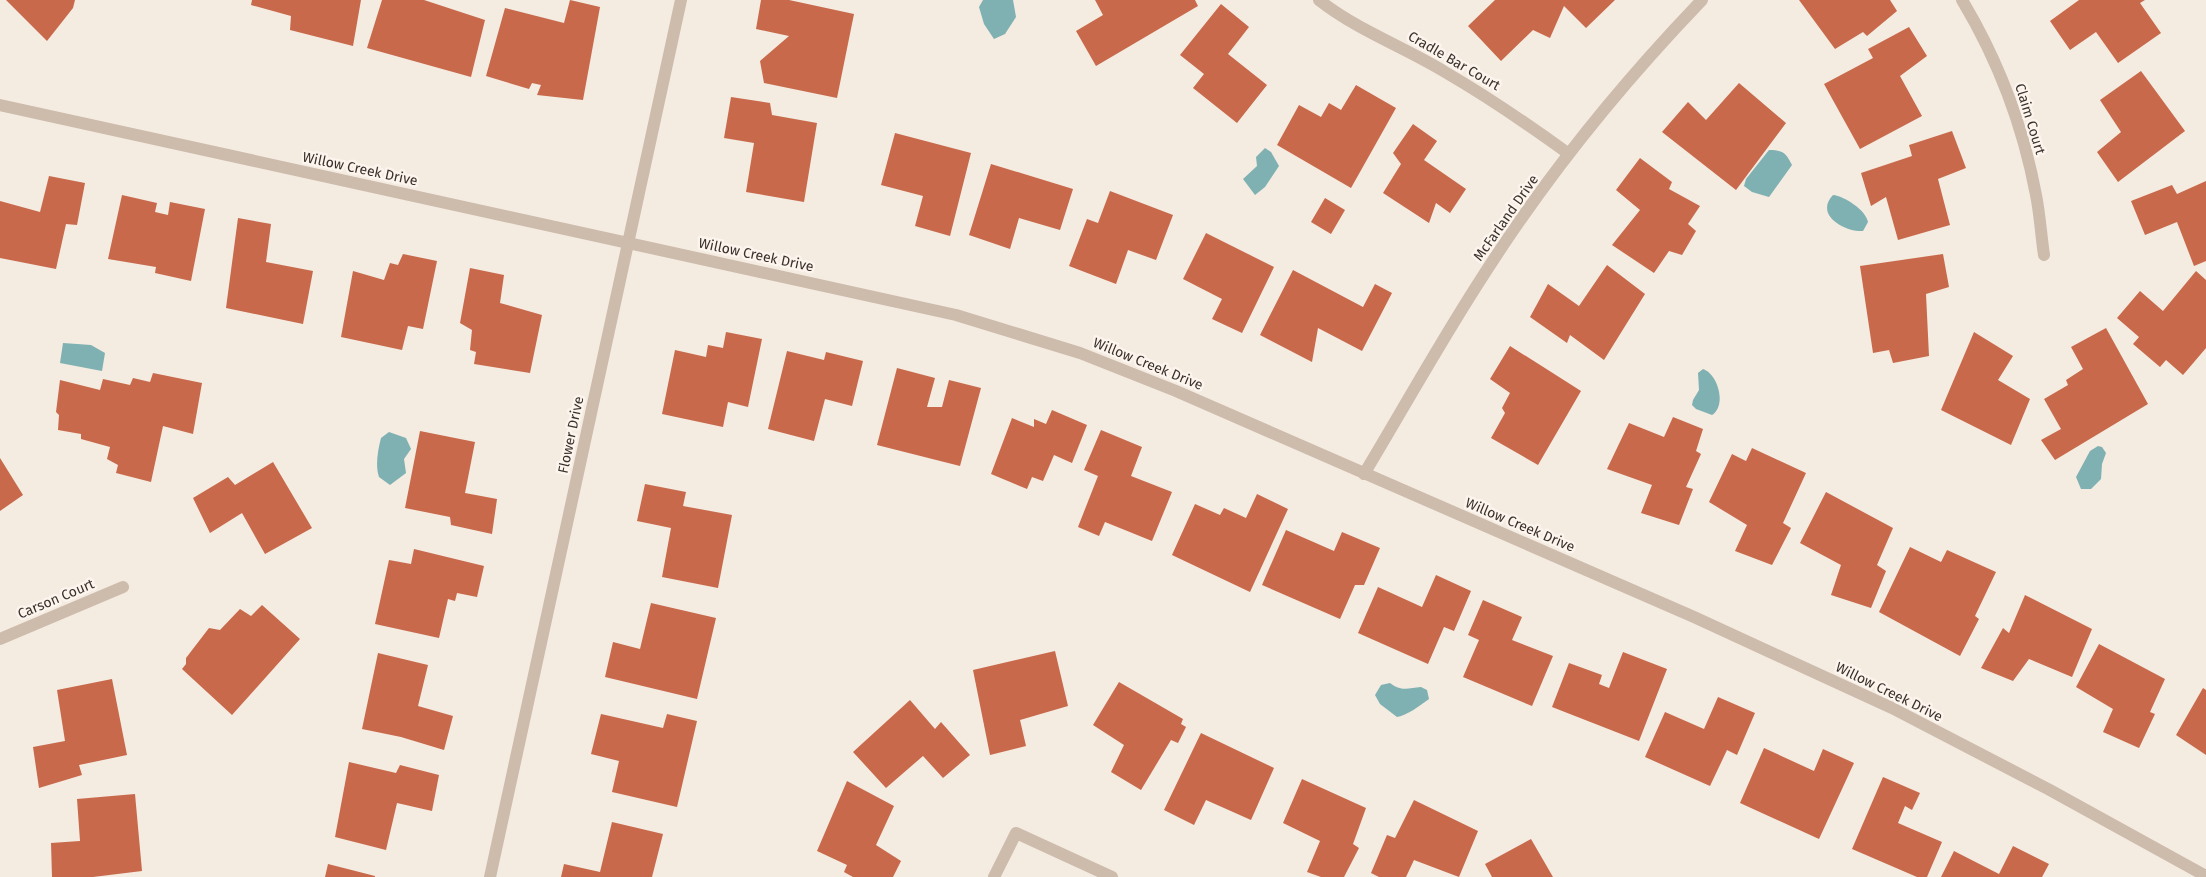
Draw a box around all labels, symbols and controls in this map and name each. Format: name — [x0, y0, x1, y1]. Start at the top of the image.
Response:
street label: Cradle Bar Court — [1405, 28, 1504, 95]
street label: Claim Court — [2011, 81, 2049, 157]
street label: Willow Creek Drive — [301, 149, 419, 189]
street label: McFarland Drive — [1470, 172, 1542, 264]
street label: Willow Creek Drive — [697, 235, 815, 275]
street label: Willow Creek Drive — [1091, 334, 1205, 394]
street label: Flower Drive — [555, 395, 587, 475]
street label: Willow Creek Drive — [1463, 494, 1577, 556]
street label: Carson Court — [15, 575, 98, 623]
street label: Willow Creek Drive — [1833, 659, 1945, 725]

